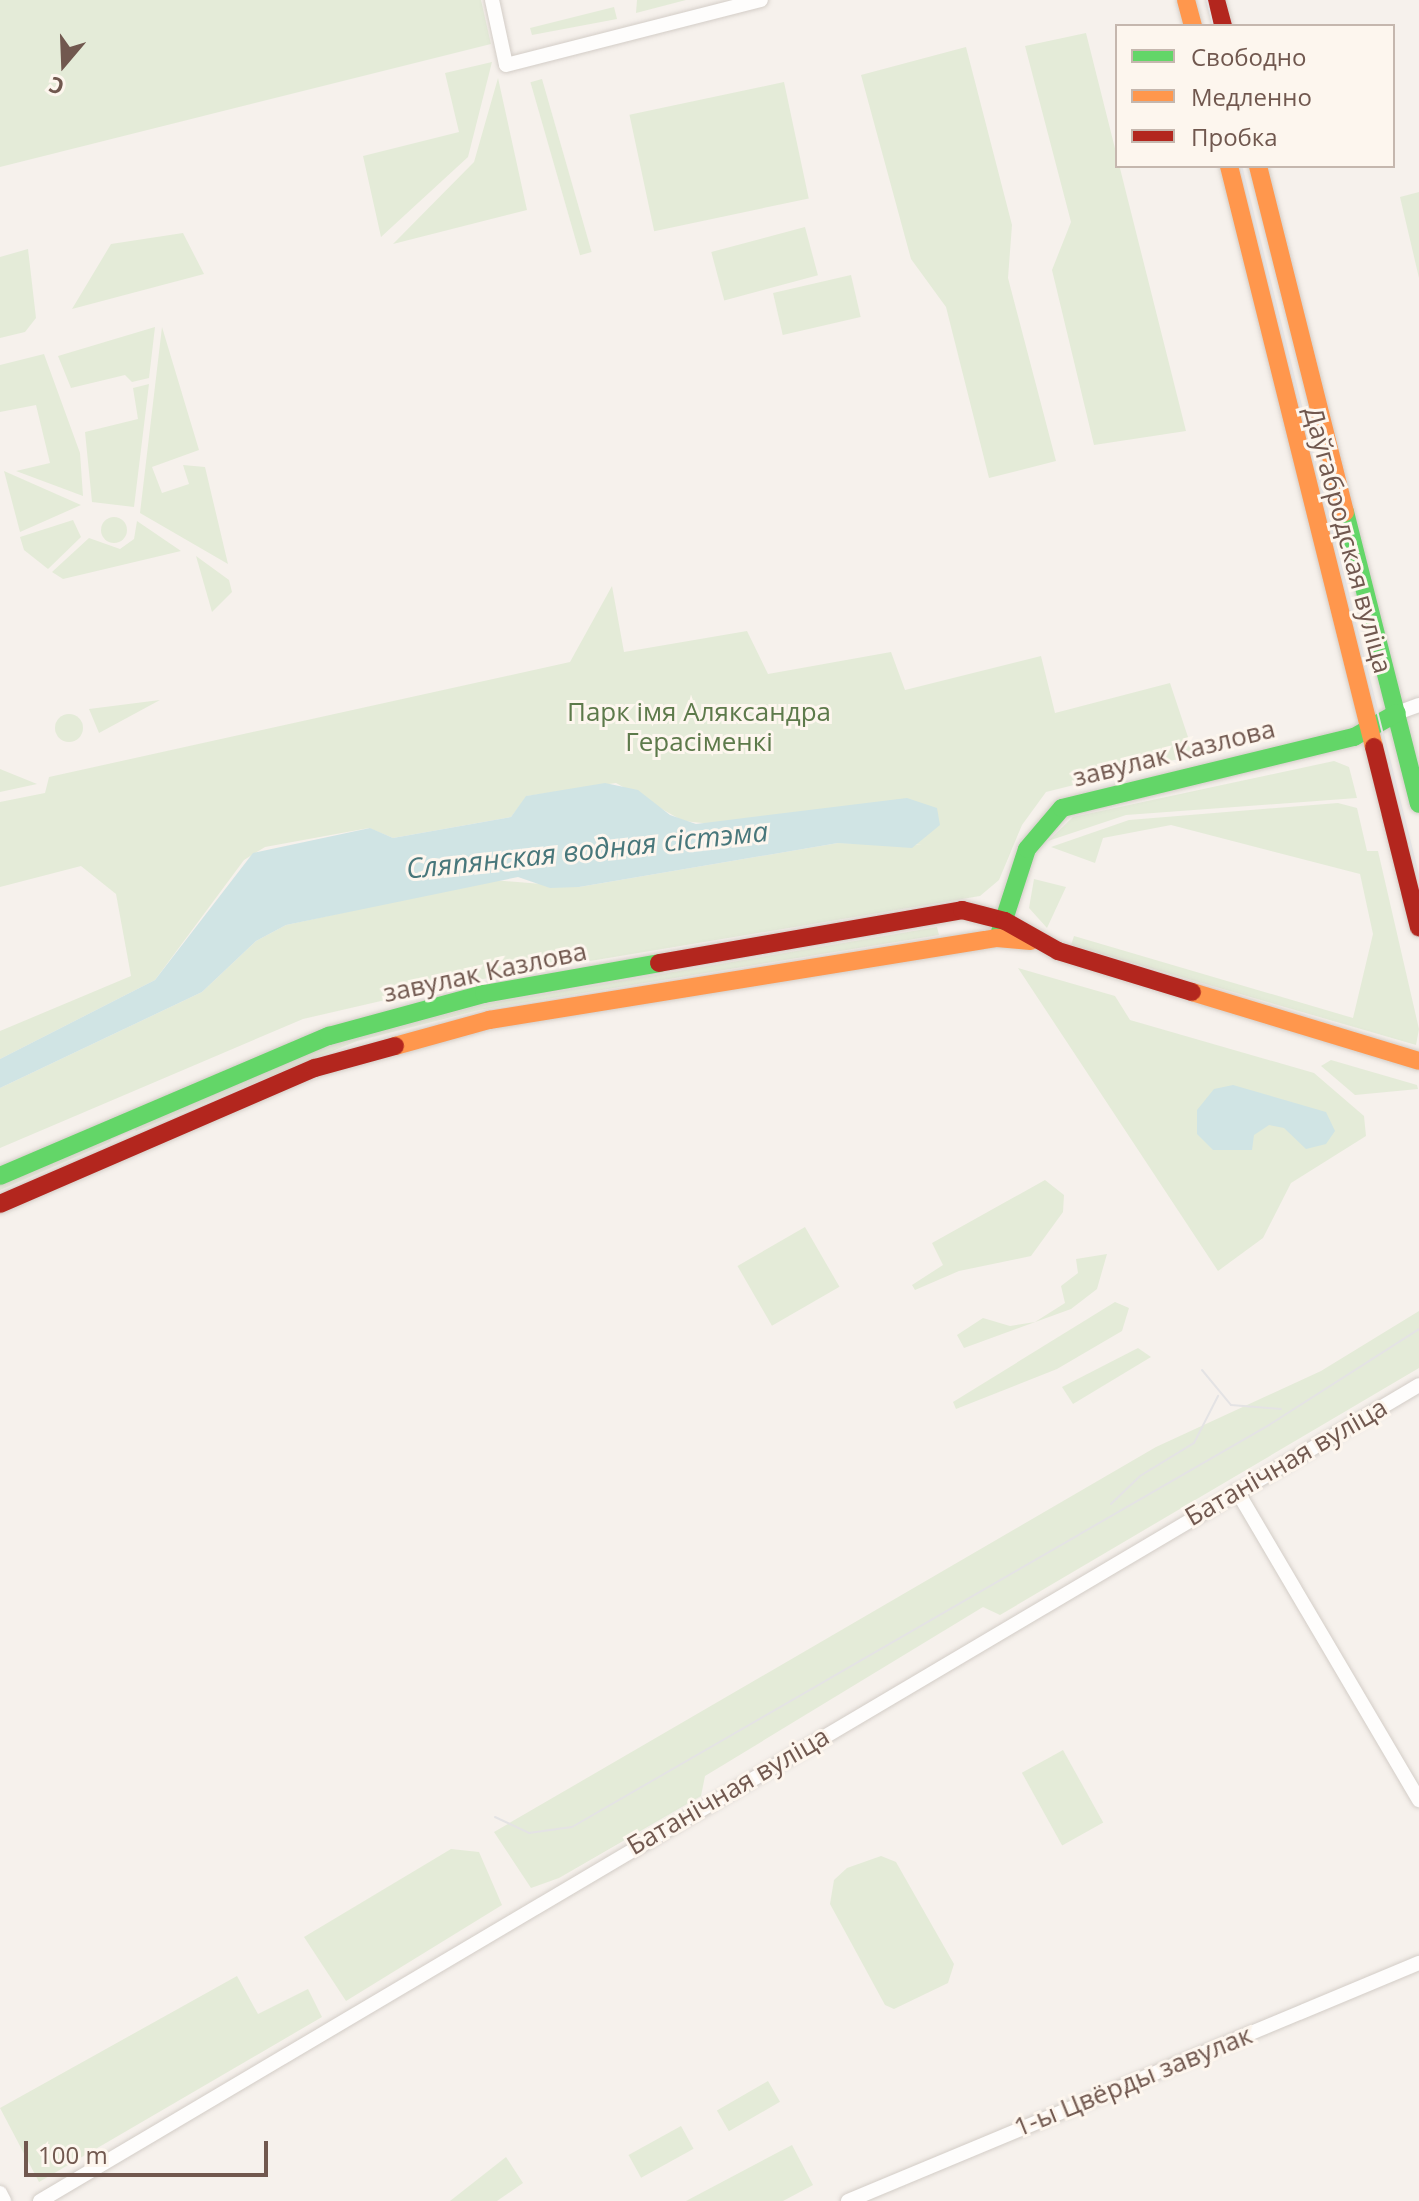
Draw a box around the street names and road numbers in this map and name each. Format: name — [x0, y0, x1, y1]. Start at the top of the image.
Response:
street label: Даўгабродская вуліца — [1297, 403, 1399, 677]
street label: завулак Казлова — [1070, 713, 1278, 793]
street label: завулак Казлова — [380, 935, 590, 1009]
street label: Батанічная вуліца — [1179, 1391, 1393, 1533]
street label: Батанічная вуліца — [621, 1720, 835, 1862]
street label: 1-ы Цвёрды завулак — [1009, 2019, 1257, 2143]

